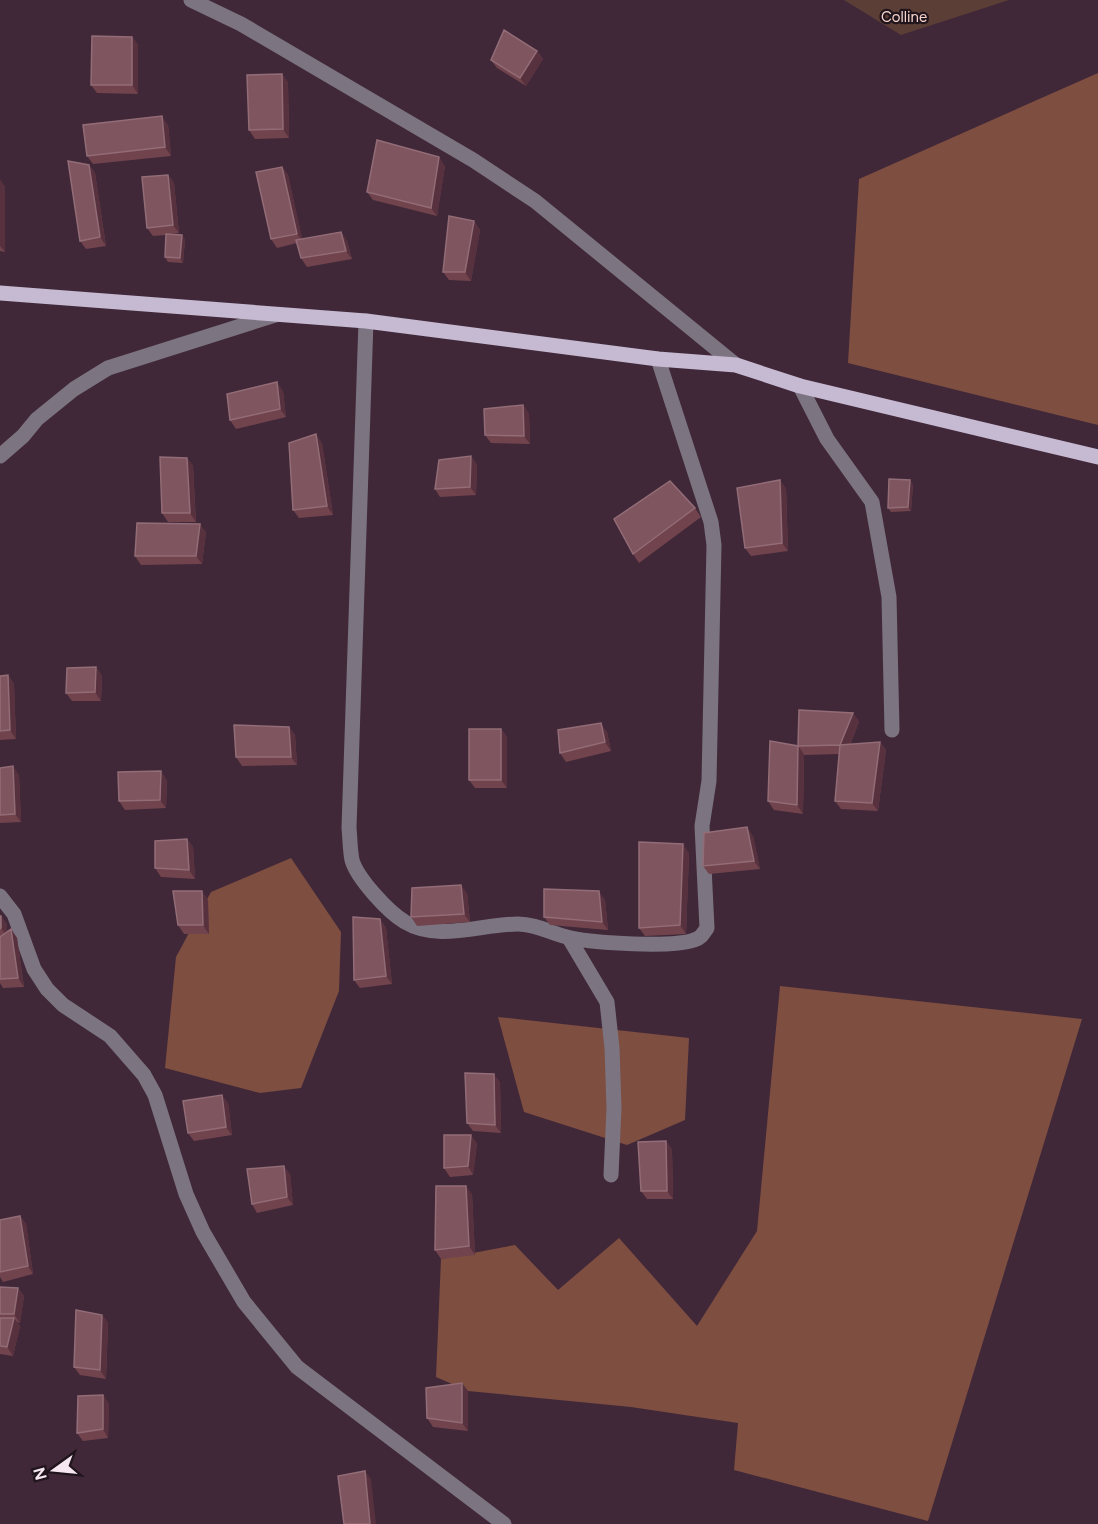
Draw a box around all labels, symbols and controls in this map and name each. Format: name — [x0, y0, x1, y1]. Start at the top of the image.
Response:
park label: Colline — [881, 8, 927, 26]
north arrow — [24, 1440, 84, 1500]
text: N — [29, 1465, 51, 1482]

